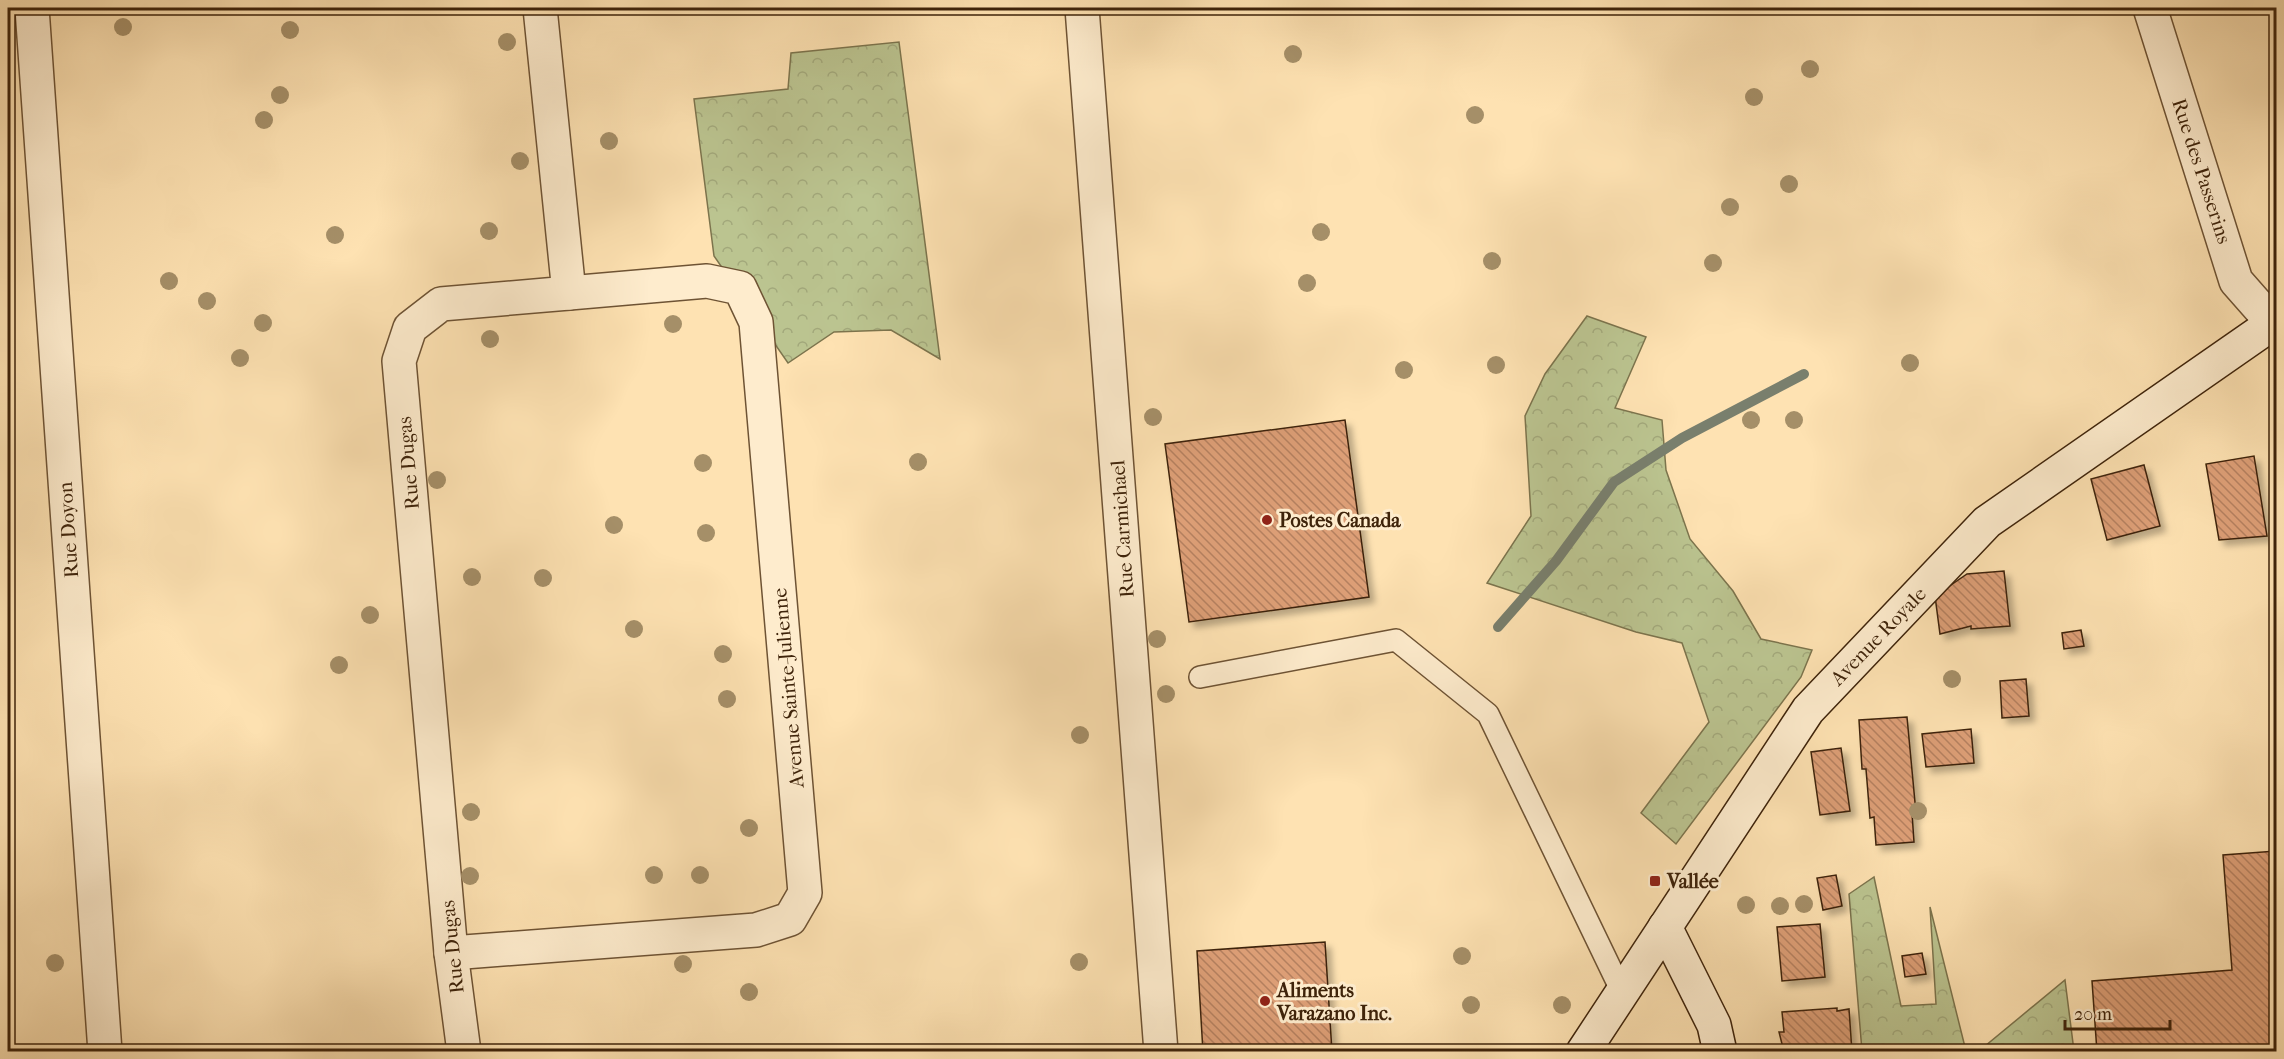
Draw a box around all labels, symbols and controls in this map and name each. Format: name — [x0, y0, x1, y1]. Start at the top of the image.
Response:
street label: Rue des Passerins — [2167, 96, 2236, 247]
street label: Rue Dugas — [393, 415, 424, 511]
street label: Rue Carmichael — [1106, 459, 1139, 598]
street label: Rue Doyon — [54, 481, 83, 579]
place label: Postes Canada — [1279, 509, 1401, 532]
marker: Postes Canada — [1260, 513, 1274, 527]
street label: Avenue Royale — [1825, 582, 1931, 691]
street label: Avenue Sainte-Julienne — [768, 587, 809, 790]
place label: Vallée — [1666, 870, 1719, 893]
marker: Vallée — [1648, 874, 1662, 888]
street label: Rue Dugas — [436, 899, 469, 995]
place label: Aliments Varazano Inc. — [1275, 979, 1392, 1025]
scale bar — [2065, 993, 2170, 1031]
marker: Aliments Varazano Inc. — [1258, 994, 1272, 1008]
text: 20 m — [2074, 1004, 2112, 1025]

